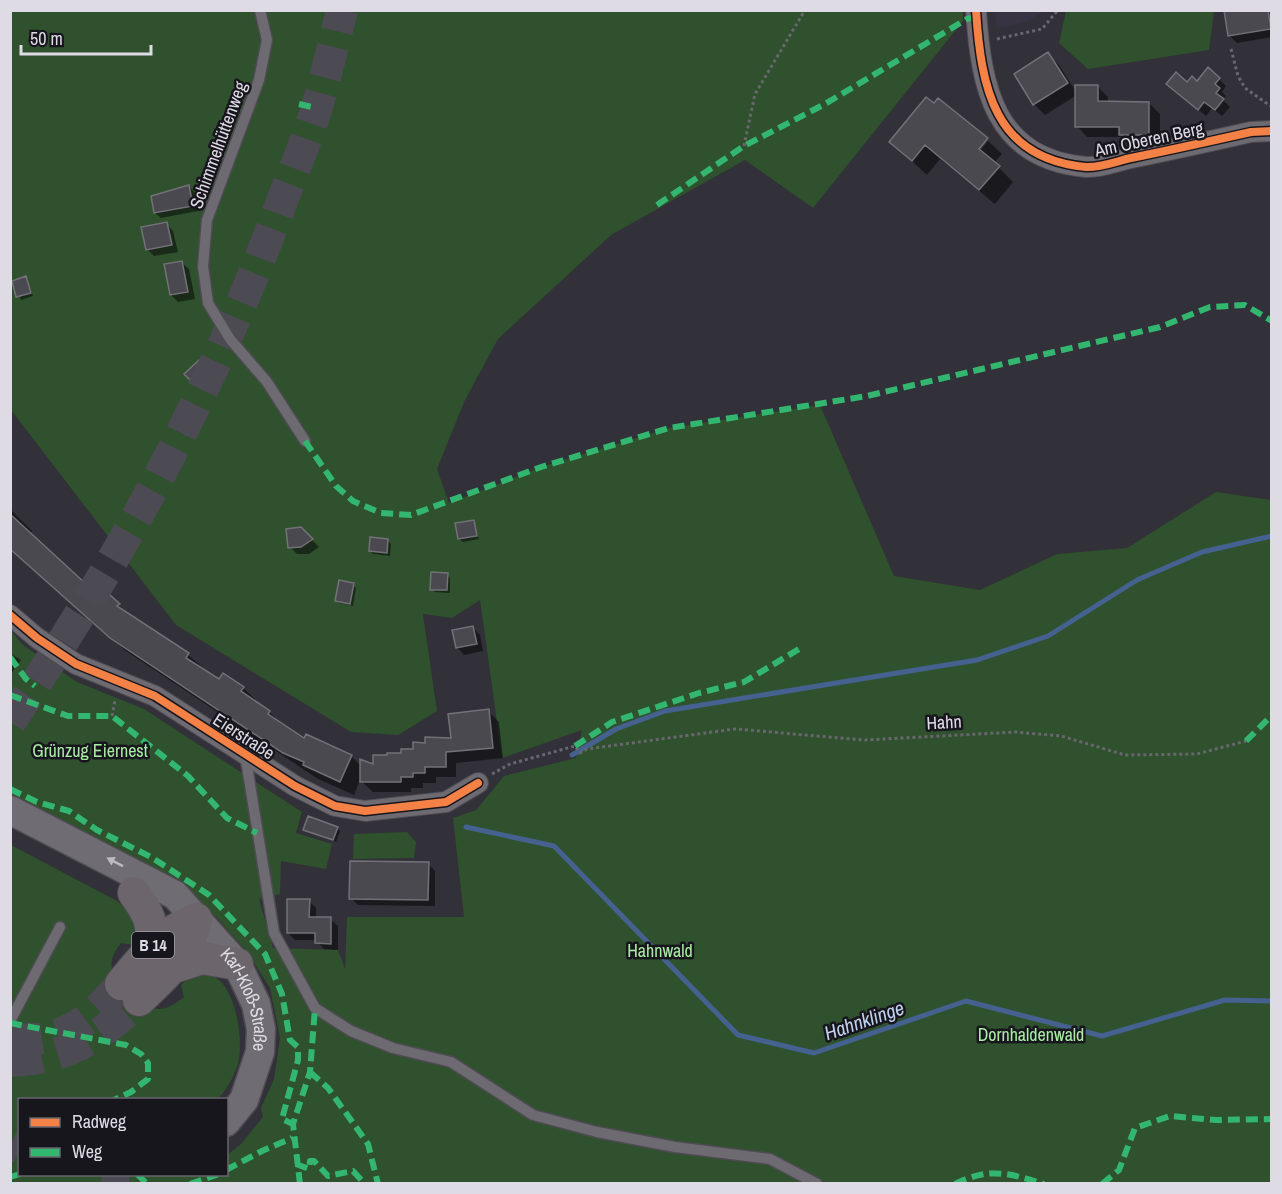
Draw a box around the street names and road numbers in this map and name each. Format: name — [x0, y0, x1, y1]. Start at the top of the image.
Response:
street label: Schimmelhüttenweg — [183, 77, 253, 212]
street label: Am Oberen Berg — [1091, 115, 1207, 163]
street label: Eierstraße — [208, 707, 280, 765]
street label: Hahn — [926, 709, 962, 735]
road number: B 14 — [132, 932, 174, 958]
street label: Karl-Kloß-Straße — [215, 942, 274, 1052]

